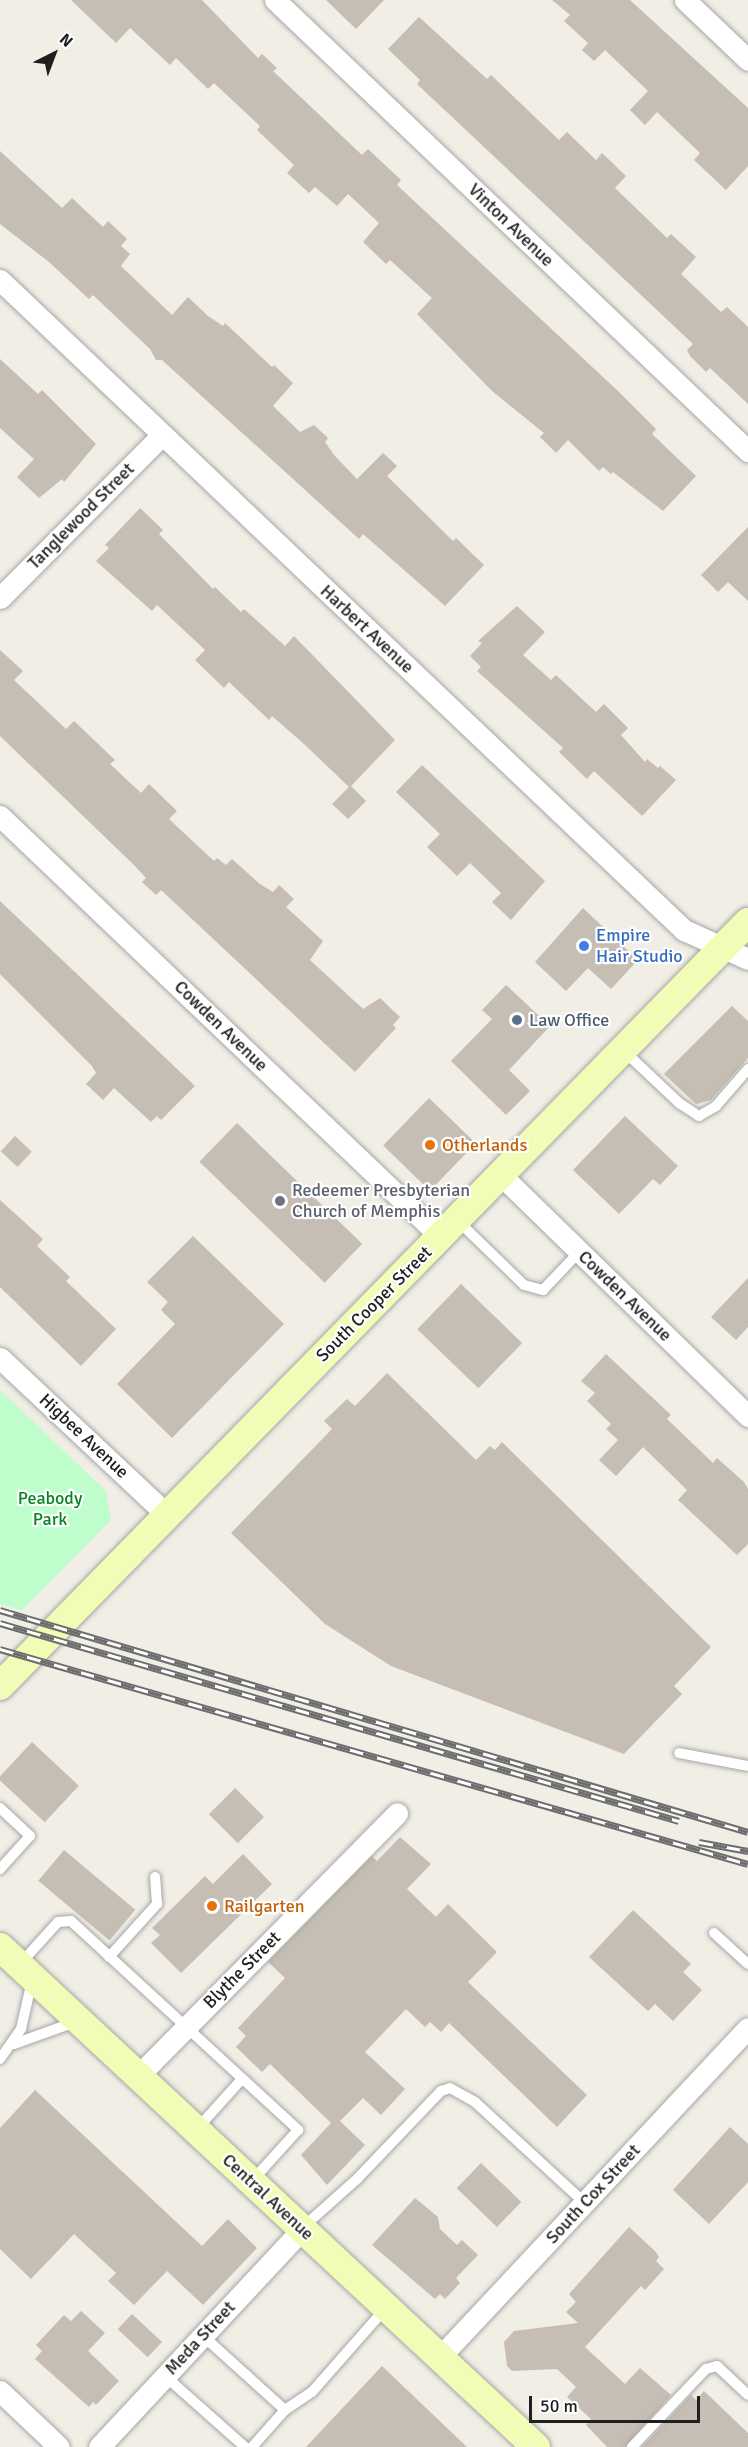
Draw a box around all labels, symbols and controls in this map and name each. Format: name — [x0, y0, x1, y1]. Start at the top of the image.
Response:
north arrow — [24, 24, 84, 84]
text: N — [55, 29, 77, 52]
street label: Vinton Avenue — [464, 179, 558, 271]
street label: Tanglewood Street — [23, 458, 139, 574]
street label: Harbert Avenue — [316, 580, 418, 678]
place label: Empire Hair Studio — [596, 925, 683, 968]
marker: Empire Hair Studio — [577, 939, 591, 953]
street label: Cowden Avenue — [170, 976, 272, 1076]
place label: Law Office — [529, 1009, 609, 1031]
marker: Law Office — [510, 1013, 524, 1027]
place label: Otherlands — [442, 1134, 527, 1156]
marker: Otherlands — [423, 1138, 437, 1152]
place label: Redeemer Presbyterian Church of Memphis — [292, 1180, 470, 1222]
marker: Redeemer Presbyterian Church of Memphis — [273, 1194, 287, 1208]
street label: South Cooper Street — [312, 1242, 436, 1366]
street label: Cowden Avenue — [574, 1246, 676, 1346]
street label: Higbee Avenue — [35, 1389, 133, 1483]
park label: Peabody Park — [18, 1488, 82, 1530]
place label: Railgarten — [224, 1895, 304, 1917]
marker: Railgarten — [205, 1899, 219, 1913]
street label: Blythe Street — [199, 1927, 285, 2013]
street label: South Cox Street — [541, 2140, 645, 2248]
street label: Central Avenue — [218, 2149, 318, 2245]
street label: Meda Street — [160, 2297, 240, 2379]
scale bar — [532, 2384, 703, 2422]
text: 50 m — [540, 2395, 578, 2417]

